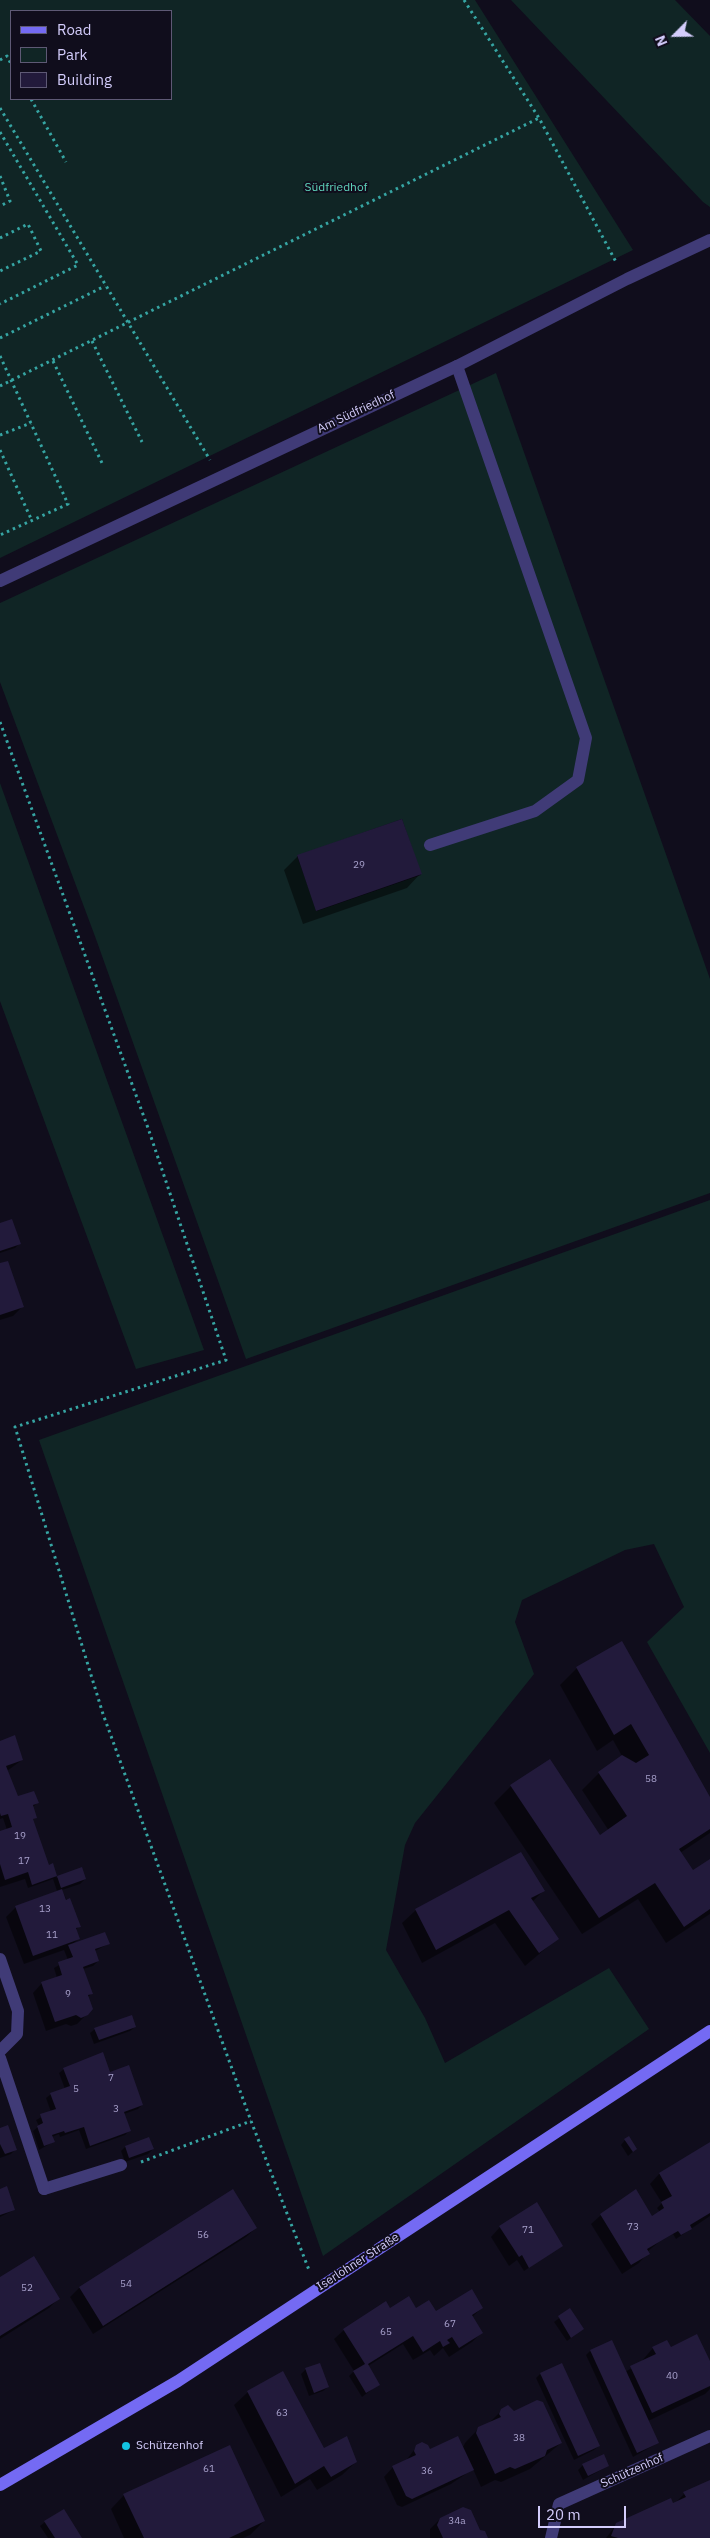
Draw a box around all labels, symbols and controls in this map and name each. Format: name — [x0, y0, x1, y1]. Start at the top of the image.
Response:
legend — [10, 10, 172, 100]
north arrow — [650, 10, 700, 60]
text: Road — [57, 20, 92, 39]
text: N — [651, 33, 671, 49]
text: Park — [57, 45, 87, 64]
text: Building — [57, 70, 112, 89]
park label: Südfriedhof — [305, 181, 367, 195]
street label: Am Südfriedhof — [315, 388, 397, 436]
house number: 29 — [353, 859, 365, 871]
house number: 58 — [645, 1773, 657, 1785]
house number: 19 — [14, 1830, 26, 1842]
house number: 17 — [18, 1855, 30, 1867]
house number: 13 — [39, 1903, 51, 1915]
house number: 11 — [46, 1929, 58, 1941]
house number: 9 — [65, 1988, 71, 2000]
house number: 7 — [108, 2072, 114, 2084]
house number: 5 — [73, 2083, 79, 2095]
house number: 3 — [113, 2103, 119, 2115]
house number: 73 — [627, 2221, 639, 2233]
house number: 71 — [522, 2224, 534, 2236]
house number: 56 — [197, 2229, 209, 2241]
street label: Iserlohner Straße — [314, 2230, 402, 2294]
house number: 54 — [120, 2278, 132, 2290]
house number: 52 — [21, 2282, 33, 2294]
house number: 67 — [444, 2318, 456, 2330]
house number: 65 — [380, 2326, 392, 2338]
house number: 40 — [666, 2370, 678, 2382]
house number: 63 — [276, 2407, 288, 2419]
house number: 38 — [513, 2432, 525, 2444]
place label: Schützenhof — [136, 2439, 203, 2453]
marker: Schützenhof — [120, 2440, 132, 2452]
street label: Schützenhof — [598, 2451, 666, 2491]
house number: 61 — [203, 2463, 215, 2475]
house number: 36 — [421, 2465, 433, 2477]
scale bar — [540, 2496, 628, 2528]
text: 20 m — [546, 2505, 581, 2524]
house number: 34a — [448, 2515, 466, 2527]

